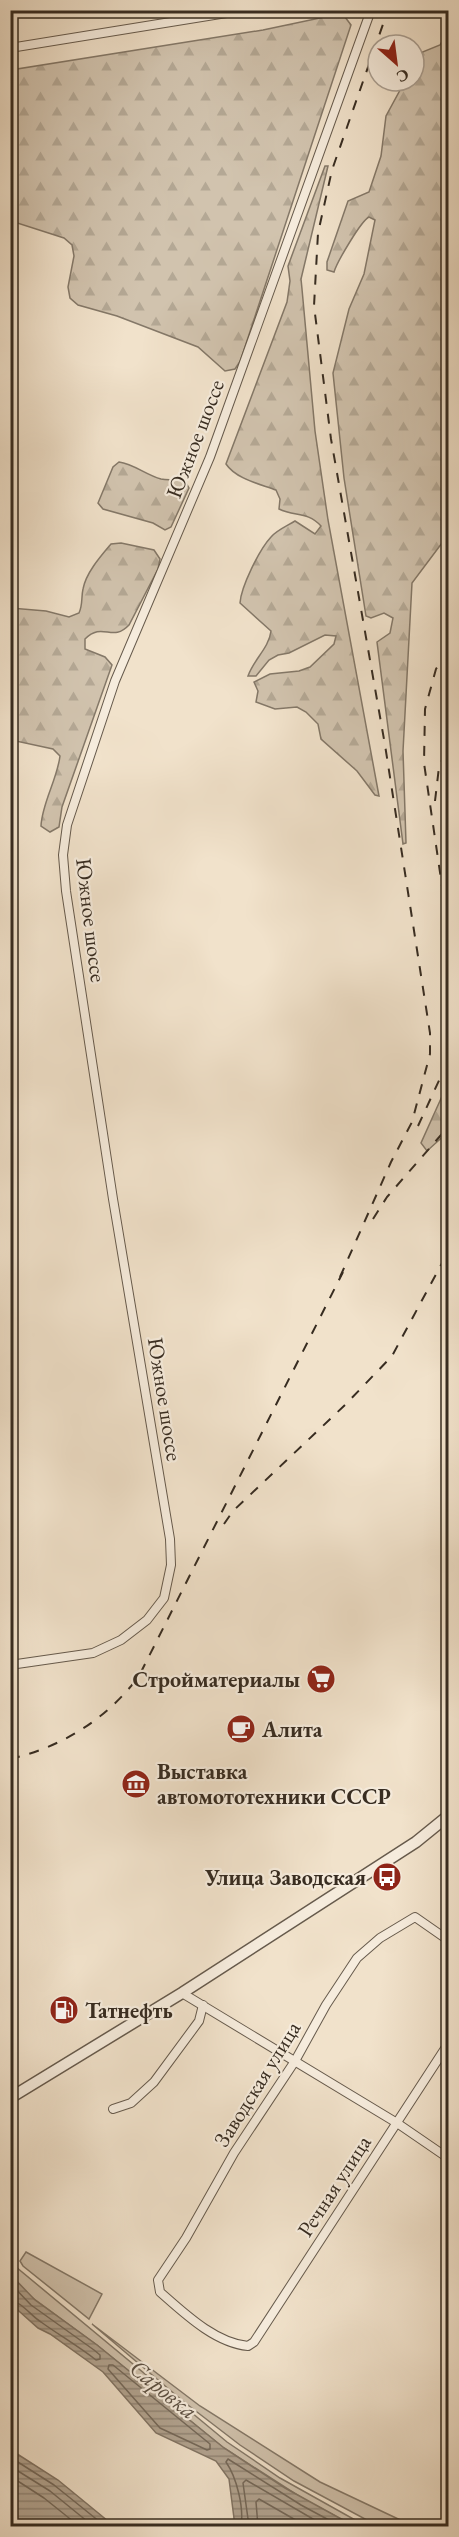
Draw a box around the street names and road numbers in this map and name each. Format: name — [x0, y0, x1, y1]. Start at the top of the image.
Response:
street label: Южное шоссе — [159, 375, 231, 503]
street label: Южное шоссе — [69, 856, 113, 984]
street label: Южное шоссе — [141, 1335, 189, 1463]
street label: Заводская улица — [207, 2016, 307, 2152]
street label: Речная улица — [290, 2130, 378, 2242]

